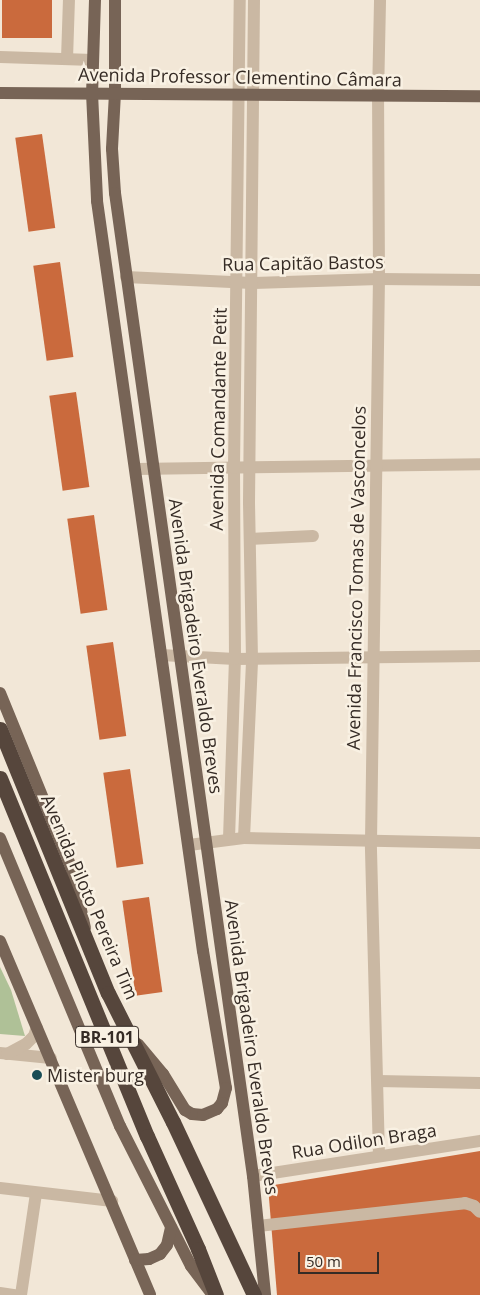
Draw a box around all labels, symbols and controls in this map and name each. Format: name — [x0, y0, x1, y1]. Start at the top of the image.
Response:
street label: Avenida Professor Clementino Câmara — [78, 63, 402, 91]
street label: Rua Capitão Bastos — [222, 251, 384, 275]
street label: Avenida Comandante Petit — [205, 307, 231, 531]
street label: Avenida Francisco Tomas de Vasconcelos — [342, 406, 370, 750]
street label: Avenida Brigadeiro Everaldo Breves — [165, 497, 227, 795]
street label: Avenida Piloto Pereira Tim — [37, 791, 143, 1003]
street label: Avenida Brigadeiro Everaldo Breves — [221, 898, 283, 1196]
road number: BR-101 — [74, 1024, 140, 1050]
place label: Mister burg — [47, 1064, 144, 1086]
marker: Mister burg — [31, 1069, 43, 1081]
street label: Rua Odilon Braga — [290, 1119, 438, 1163]
scale bar — [300, 1242, 381, 1274]
text: 50 m — [306, 1251, 341, 1271]

